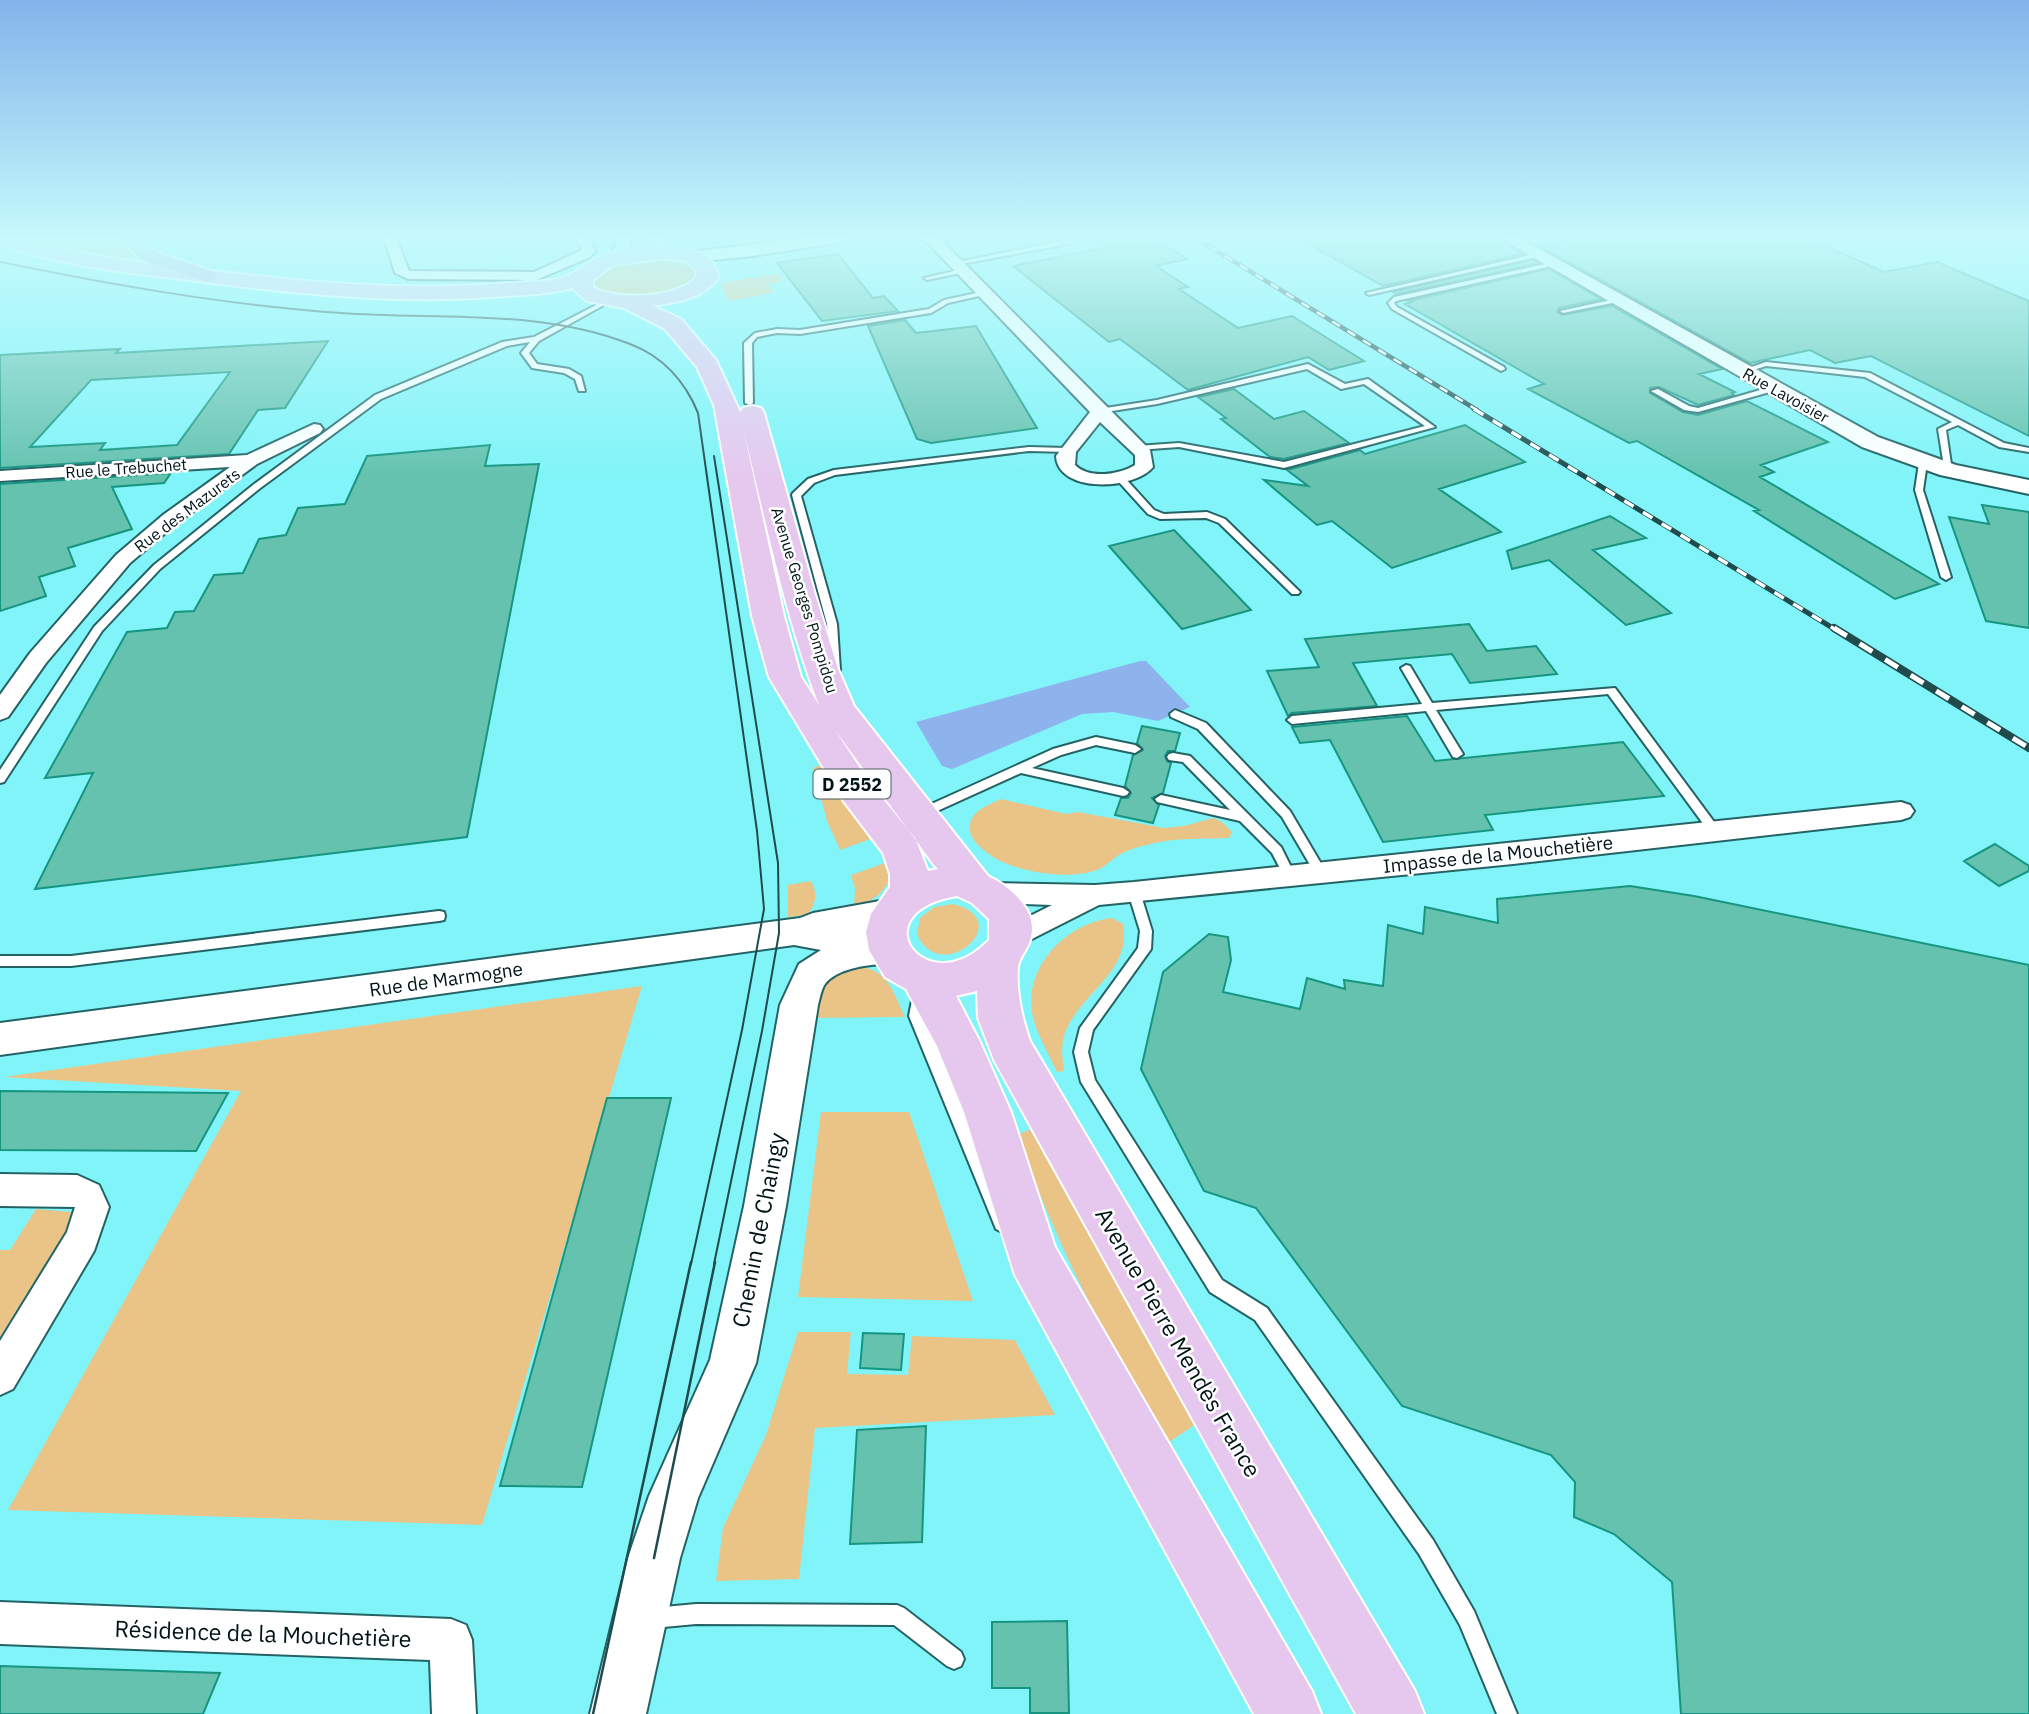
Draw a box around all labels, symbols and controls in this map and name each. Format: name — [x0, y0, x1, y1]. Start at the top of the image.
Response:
street label: Rue Lavoisier — [1739, 363, 1833, 427]
street label: Rue le Trebuchet — [65, 454, 187, 482]
street label: Rue des Mazurets — [130, 464, 244, 556]
street label: Avenue Georges Pompidou — [767, 505, 843, 695]
road number: D 2552 — [814, 770, 890, 798]
street label: Impasse de la Mouchetière — [1382, 830, 1614, 878]
street label: Rue de Marmogne — [368, 956, 524, 1002]
street label: Chemin de Chaingy — [724, 1130, 792, 1330]
street label: Avenue Pierre Mendès France — [1089, 1202, 1269, 1482]
street label: Résidence de la Mouchetière — [114, 1613, 412, 1653]

